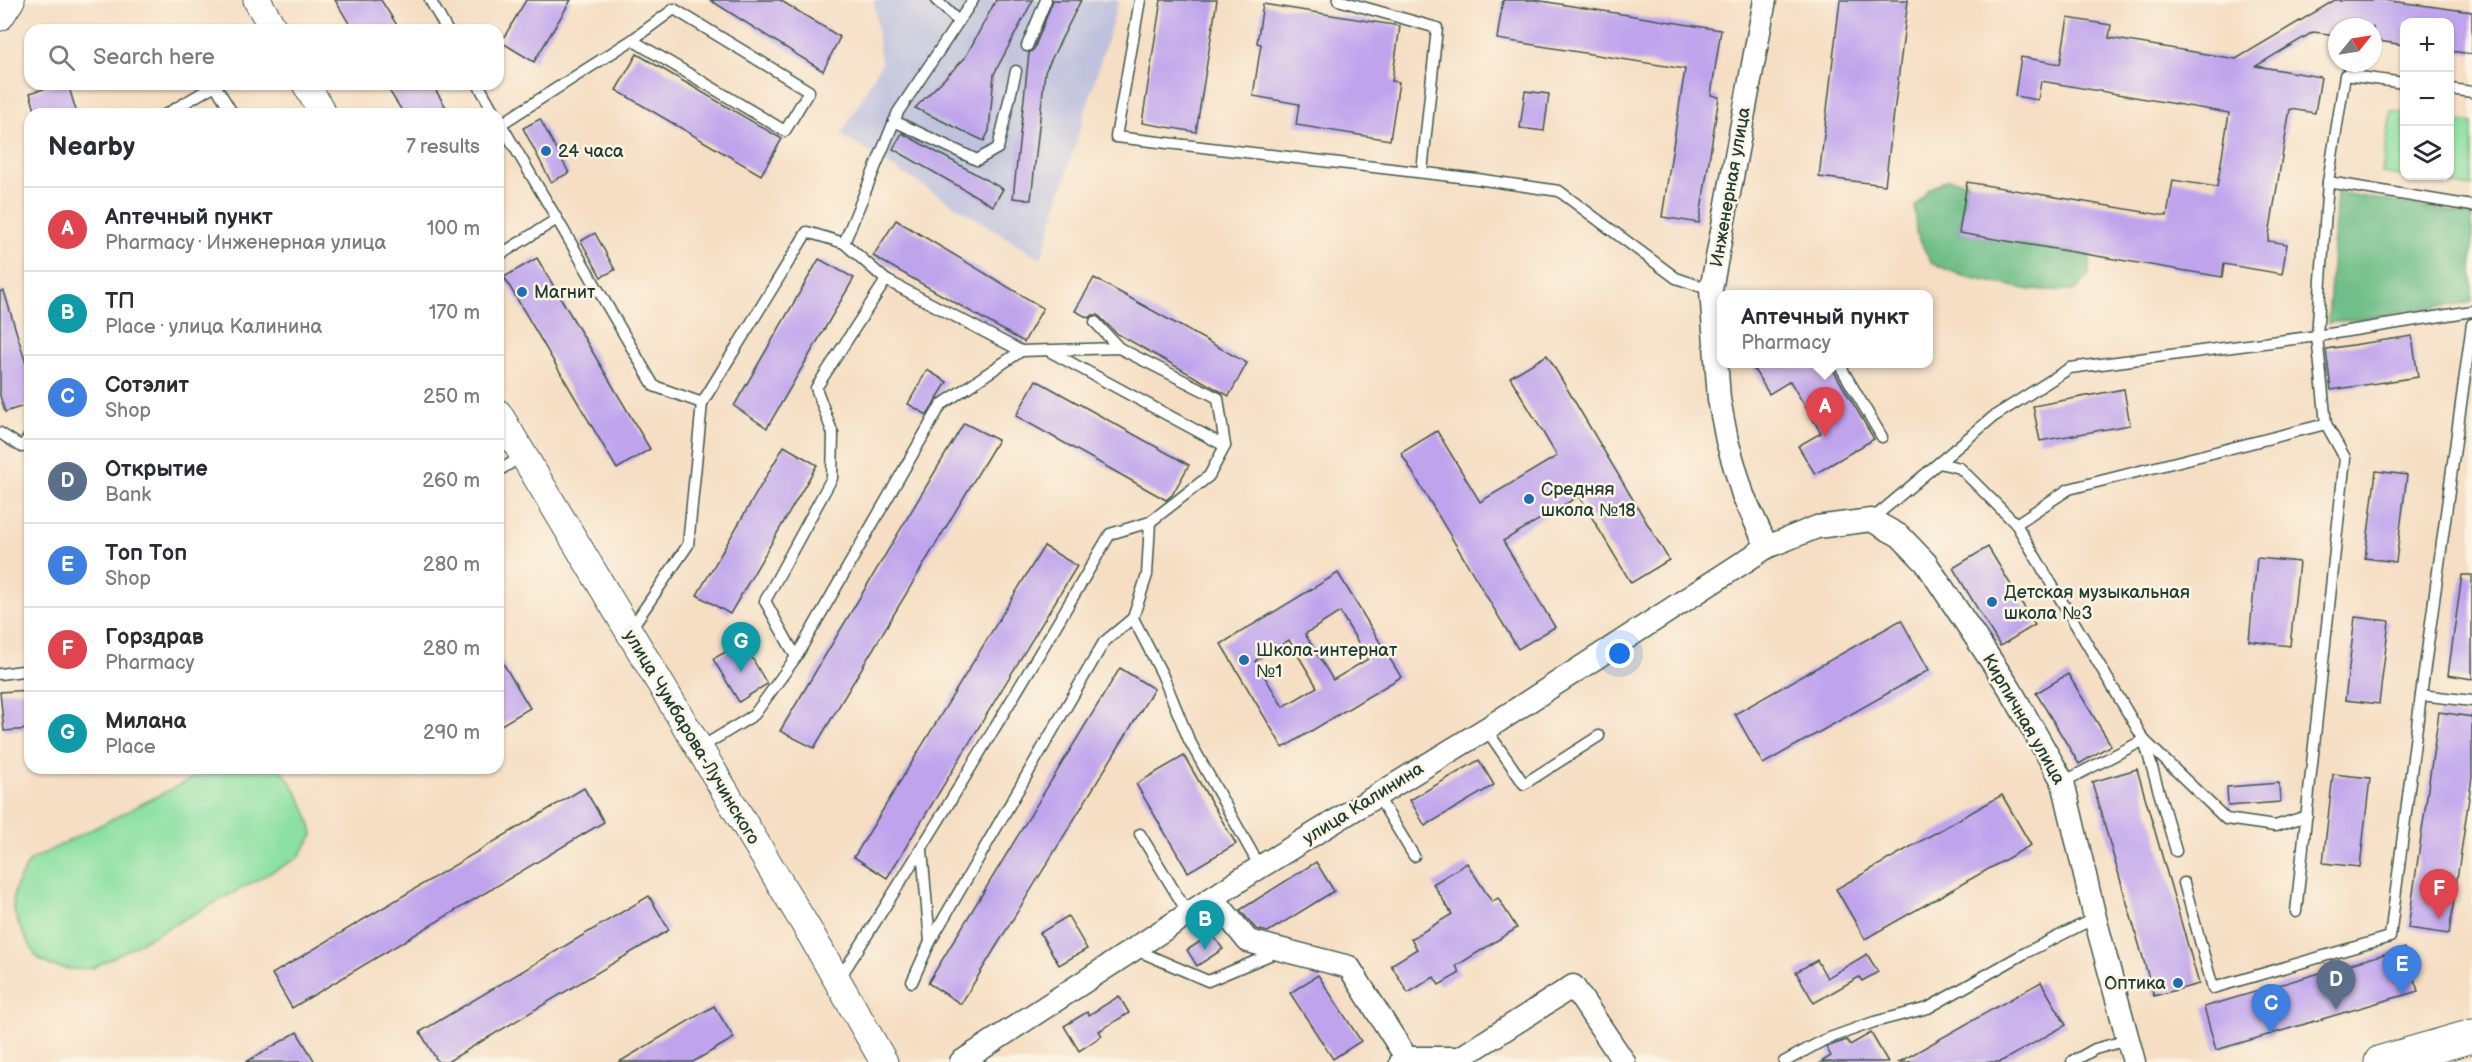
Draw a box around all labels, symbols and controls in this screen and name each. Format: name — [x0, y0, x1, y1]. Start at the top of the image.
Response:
north arrow — [2328, 18, 2382, 72]
map controls — [2400, 18, 2454, 180]
button: + — [2400, 18, 2454, 72]
search box — [24, 24, 504, 90]
icon: search — [45, 41, 78, 74]
text: Search here — [93, 44, 215, 71]
button: − — [2400, 72, 2454, 126]
street label: Инженерная улица — [1706, 105, 1755, 269]
button: layers — [2400, 126, 2454, 180]
text: Nearby — [48, 132, 135, 163]
text: 7 results — [406, 135, 480, 159]
place label: 24 часа — [558, 141, 624, 162]
marker: 24 часа — [539, 144, 553, 158]
text: Аптечный пункт — [105, 204, 273, 231]
text: A — [61, 217, 74, 241]
text: 100 m — [427, 217, 480, 241]
text: Pharmacy · Инженерная улица — [105, 231, 386, 255]
place label: Магнит — [534, 282, 596, 303]
marker: Магнит — [515, 285, 529, 299]
text: ТП — [105, 288, 135, 315]
popup — [1717, 290, 1933, 368]
text: B — [60, 301, 75, 325]
text: 170 m — [429, 301, 480, 325]
text: Аптечный пункт — [1741, 304, 1909, 331]
text: Place · улица Калинина — [105, 315, 322, 339]
text: Pharmacy — [1741, 331, 1831, 355]
text: Сотэлит — [105, 372, 189, 399]
text: C — [60, 385, 75, 409]
text: 250 m — [423, 385, 480, 409]
pin: A — [1806, 388, 1844, 437]
text: Shop — [105, 399, 151, 423]
text: Открытие — [105, 456, 208, 483]
text: D — [61, 469, 74, 493]
text: 260 m — [422, 469, 480, 493]
place label: Средняя школа №18 — [1541, 479, 1636, 521]
text: Bank — [105, 483, 151, 507]
marker: Средняя школа №18 — [1522, 492, 1536, 506]
text: Топ Топ — [105, 540, 187, 567]
text: E — [61, 553, 74, 577]
text: 280 m — [423, 553, 480, 577]
text: Shop — [105, 567, 151, 591]
place label: Детская музыкальная школа №3 — [2004, 582, 2190, 624]
marker: Детская музыкальная школа №3 — [1985, 595, 1999, 609]
pin: G — [722, 622, 760, 672]
text: Горздрав — [105, 624, 204, 651]
street label: улица Чумбарова-Лучинского — [619, 626, 764, 848]
text: F — [61, 637, 74, 661]
text: 280 m — [423, 637, 480, 661]
your location — [1605, 639, 1634, 668]
place label: Школа-интернат №1 — [1256, 640, 1398, 682]
street label: Кирпичная улица — [1978, 650, 2070, 788]
text: Pharmacy — [105, 651, 195, 675]
marker: Школа-интернат №1 — [1237, 653, 1251, 667]
text: Милана — [105, 708, 186, 735]
text: G — [60, 721, 75, 745]
text: 290 m — [423, 721, 480, 745]
text: Place — [105, 735, 156, 759]
street label: улица Калинина — [1299, 758, 1428, 849]
pin: F — [2420, 870, 2458, 919]
pin: B — [1186, 900, 1224, 950]
pin: E — [2382, 946, 2422, 995]
pin: D — [2316, 960, 2356, 1010]
place label: Оптика — [2104, 973, 2166, 994]
marker: Оптика — [2171, 976, 2185, 990]
pin: C — [2252, 984, 2290, 1034]

